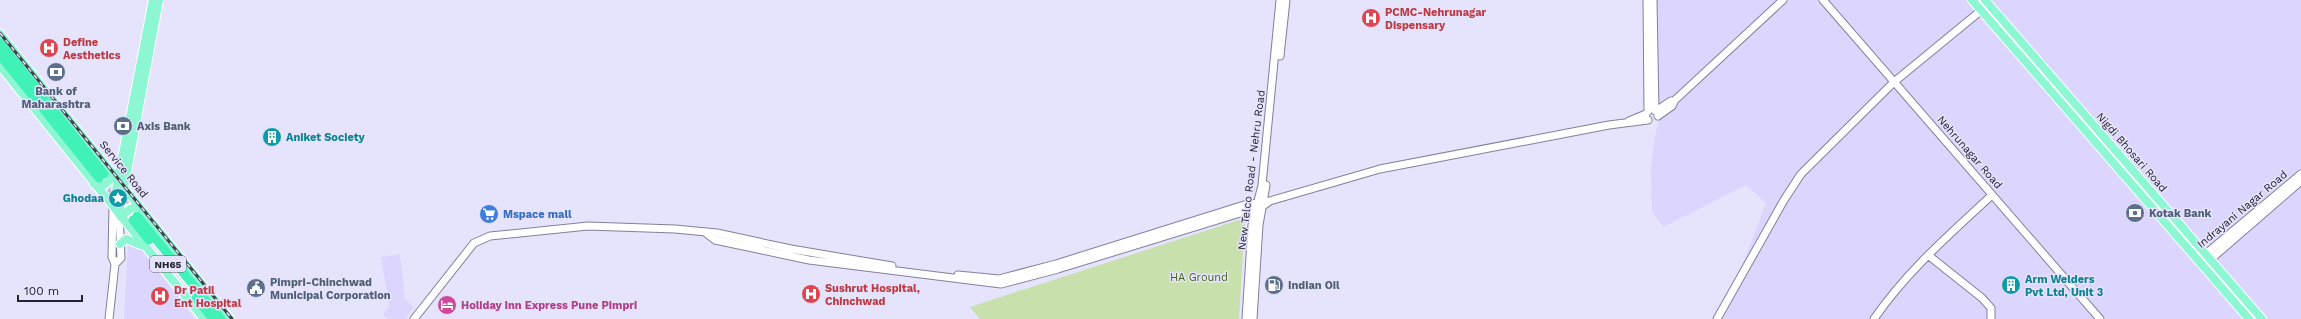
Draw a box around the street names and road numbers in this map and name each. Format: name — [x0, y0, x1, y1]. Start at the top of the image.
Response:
street label: New Telco Road - Nehru Road — [1235, 89, 1268, 251]
street label: Nigdi Bhosari Road — [2094, 110, 2170, 195]
street label: Nehrunagar Road — [1934, 113, 2005, 191]
street label: Service Road — [97, 138, 151, 200]
street label: Indrayani Nagar Road — [2195, 168, 2290, 251]
road number: NH65 — [150, 256, 186, 272]

